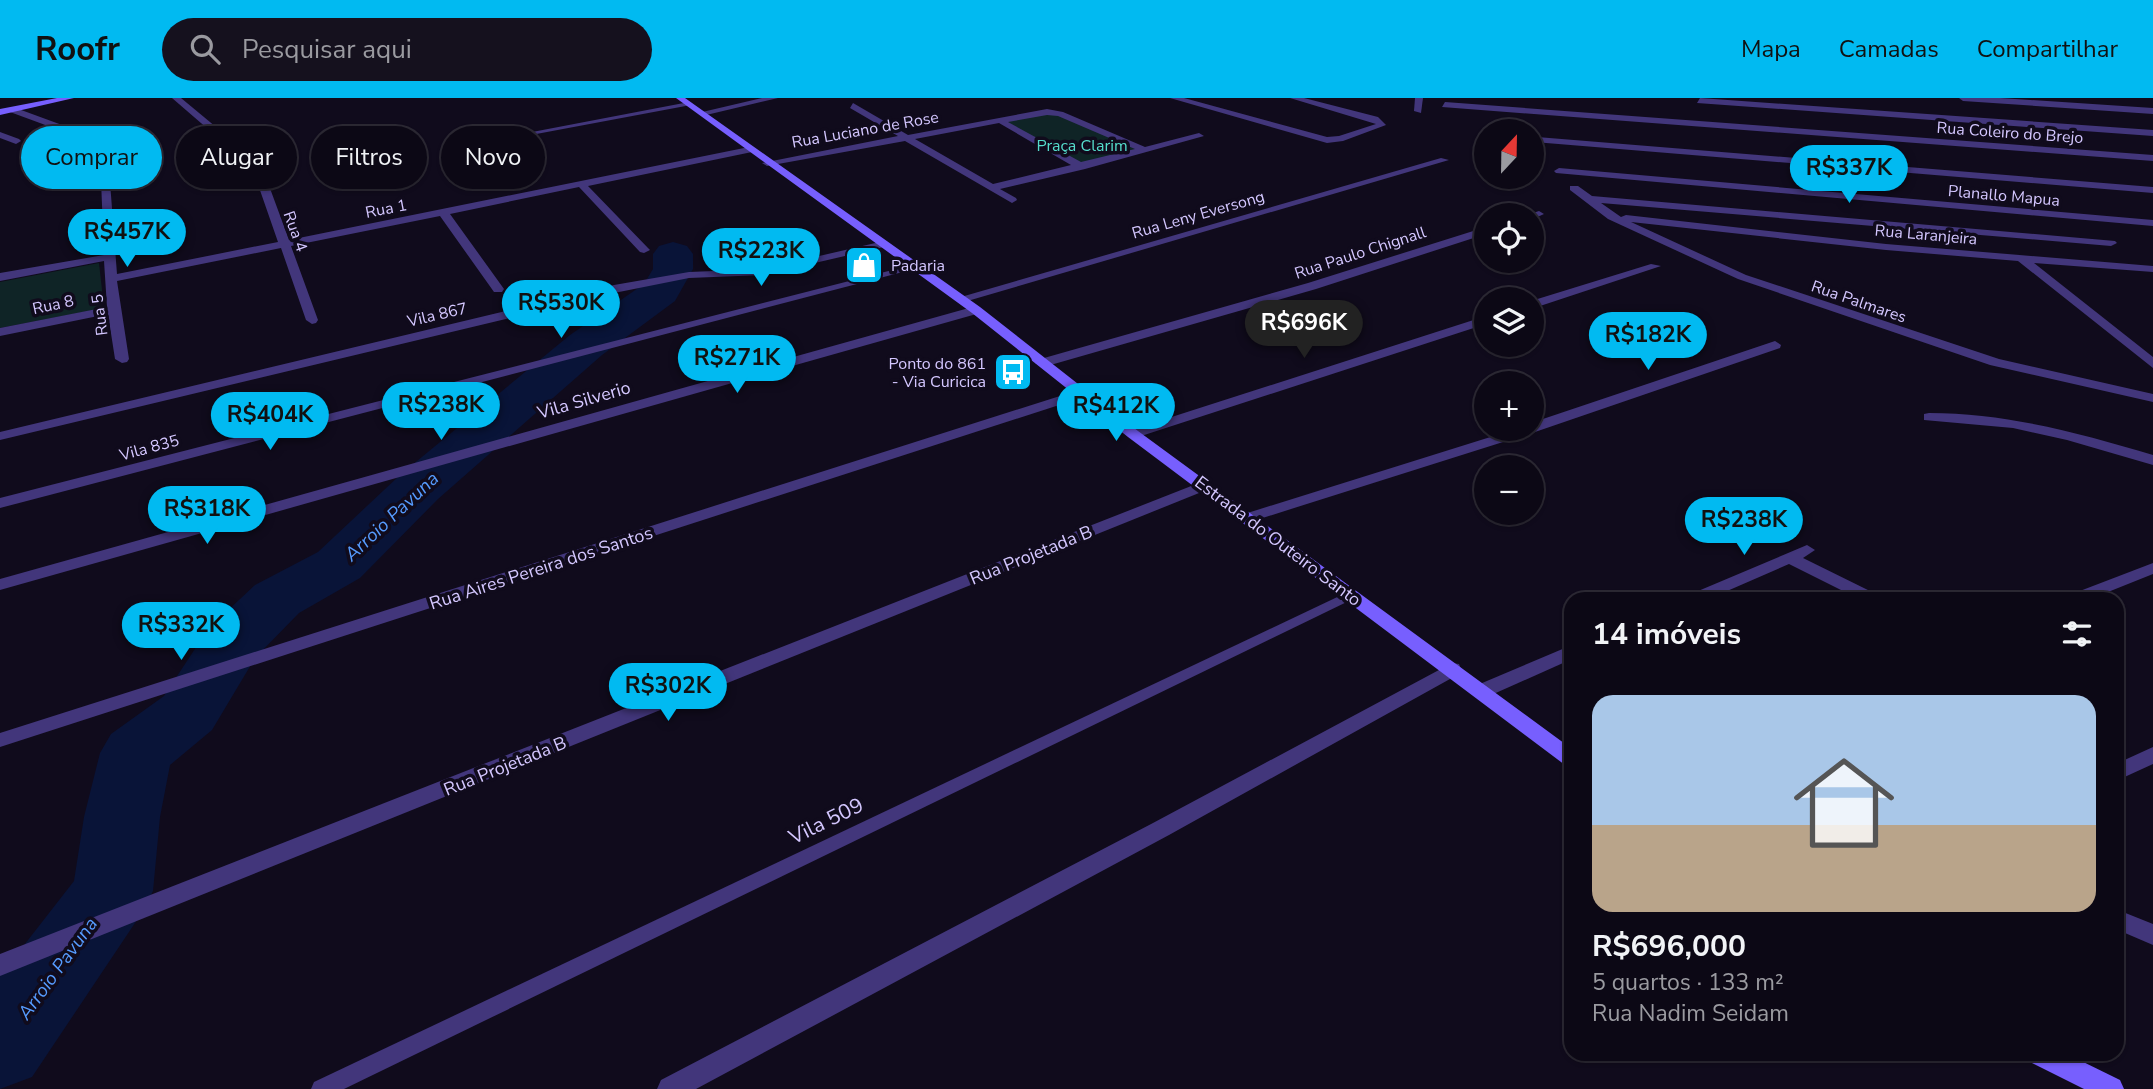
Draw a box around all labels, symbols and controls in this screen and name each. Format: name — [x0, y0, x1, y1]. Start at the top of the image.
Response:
search box — [162, 18, 652, 81]
text: Roofr — [35, 27, 120, 72]
icon: search — [186, 30, 224, 68]
text: Pesquisar aqui — [242, 32, 412, 67]
text: Mapa — [1741, 33, 1801, 65]
text: Camadas — [1839, 33, 1939, 65]
text: Compartilhar — [1977, 33, 2118, 65]
street label: Rua Luciano de Rose — [790, 106, 940, 154]
street label: Rua Coleiro do Brejo — [1936, 117, 2084, 149]
north arrow — [1474, 119, 1544, 189]
map controls — [1474, 119, 1544, 525]
chip: Comprar — [21, 126, 162, 189]
chip: Alugar — [176, 126, 297, 189]
chip: Filtros — [311, 126, 427, 189]
chip: Novo — [441, 126, 545, 189]
park label: Praça Clarim — [1036, 135, 1128, 157]
pin: R$337K — [1792, 146, 1906, 205]
text: R$337K — [1806, 152, 1892, 183]
street label: Planallo Mapua — [1947, 180, 2061, 212]
street label: Rua Leny Eversong — [1129, 185, 1267, 244]
street label: Rua 1 — [364, 194, 409, 224]
button: locate — [1474, 203, 1544, 273]
street label: Rua 4 — [278, 208, 313, 255]
pin: R$457K — [70, 209, 184, 269]
text: R$457K — [84, 216, 170, 247]
street label: Rua Laranjeira — [1874, 220, 1978, 250]
street label: Rua Paulo Chignall — [1292, 221, 1429, 285]
pin: R$223K — [704, 228, 818, 288]
text: R$223K — [718, 235, 804, 266]
shop icon: Padaria — [843, 244, 885, 286]
place label: Padaria — [891, 255, 945, 277]
street label: Rua Palmares — [1808, 275, 1909, 329]
pin: R$530K — [504, 280, 618, 340]
text: R$530K — [518, 287, 604, 318]
button: layers — [1474, 287, 1544, 357]
street label: Rua 8 — [30, 290, 76, 320]
street label: Rua 5 — [87, 293, 113, 337]
street label: Vila 867 — [404, 297, 469, 333]
pin: R$696K — [1247, 300, 1361, 360]
text: R$696K — [1261, 307, 1347, 338]
pin: R$182K — [1591, 313, 1705, 372]
text: R$182K — [1605, 319, 1691, 350]
pin: R$271K — [680, 336, 794, 395]
text: R$271K — [694, 342, 780, 373]
bus stop icon: Ponto do 861 - Via Curicica — [992, 351, 1034, 393]
place label: Ponto do 861 - Via Curicica — [889, 353, 986, 393]
button: + — [1474, 371, 1544, 441]
street label: Vila Silverio — [534, 375, 633, 425]
pin: R$238K — [384, 382, 498, 442]
pin: R$412K — [1059, 384, 1173, 443]
text: R$238K — [398, 389, 484, 420]
text: R$412K — [1073, 390, 1159, 421]
pin: R$404K — [213, 392, 327, 452]
text: R$404K — [227, 399, 313, 430]
street label: Vila 835 — [116, 429, 182, 467]
button: − — [1474, 455, 1544, 525]
water label: Arroio Pavuna — [338, 466, 445, 568]
street label: Estrada do Outeiro Santo — [1190, 470, 1366, 612]
pin: R$318K — [150, 486, 264, 546]
text: R$318K — [164, 493, 250, 524]
pin: R$238K — [1687, 498, 1801, 557]
text: R$238K — [1701, 504, 1787, 535]
street label: Rua Projetada B — [966, 519, 1096, 591]
street label: Rua Aires Pereira dos Santos — [426, 521, 656, 615]
pin: R$332K — [124, 602, 238, 662]
text: R$332K — [138, 609, 224, 640]
text: 14 imóveis — [1592, 614, 1741, 655]
icon: filters — [2058, 615, 2096, 653]
pin: R$302K — [611, 664, 725, 723]
text: R$302K — [625, 670, 711, 701]
street label: Rua Projetada B — [440, 730, 570, 802]
icon: home — [1781, 740, 1907, 866]
street label: Vila 509 — [783, 791, 868, 852]
water label: Arroio Pavuna — [11, 912, 104, 1026]
text: R$696,000 — [1592, 926, 1746, 967]
text: 5 quartos · 133 m² — [1592, 967, 1784, 998]
text: Rua Nadim Seidam — [1592, 998, 1789, 1029]

